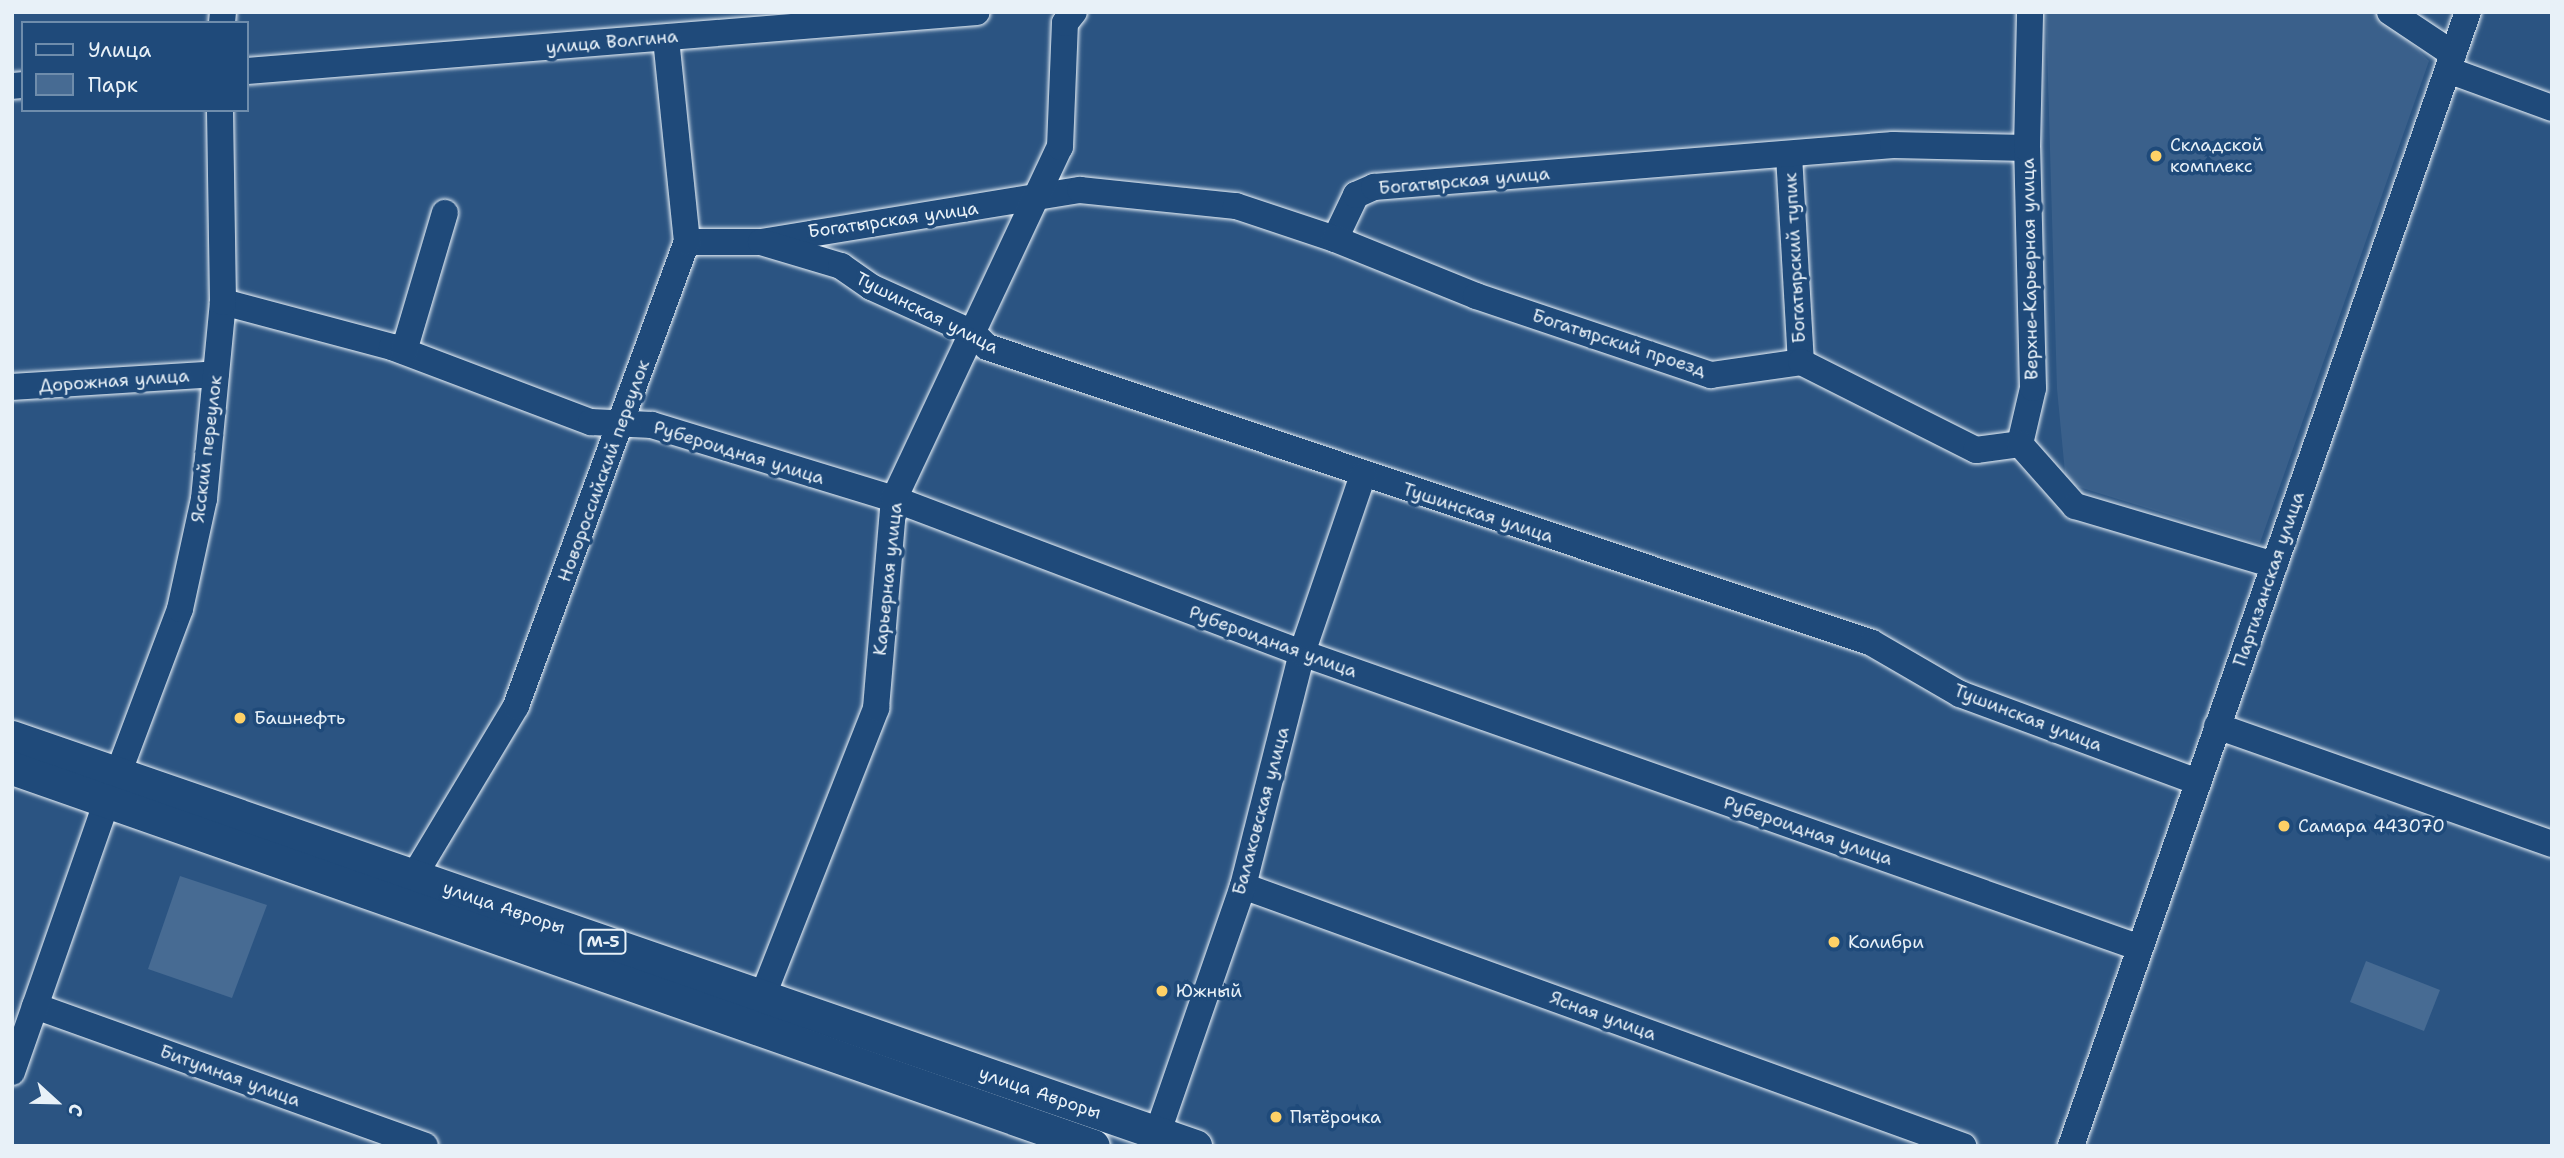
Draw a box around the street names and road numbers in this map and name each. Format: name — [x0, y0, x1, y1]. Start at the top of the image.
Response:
street label: улица Волгина — [545, 25, 679, 59]
street label: Верхне-Карьерная улица — [2017, 158, 2043, 380]
street label: Богатырская улица — [1377, 163, 1551, 199]
street label: Богатырский тупик — [1780, 172, 1810, 344]
street label: Богатырская улица — [806, 197, 980, 243]
street label: Тушинская улица — [852, 268, 1002, 358]
street label: Богатырский проезд — [1529, 305, 1709, 381]
street label: Новороссийский переулок — [554, 357, 654, 585]
street label: Дорожная улица — [38, 365, 190, 397]
street label: Ясский переулок — [187, 374, 227, 524]
street label: Рубероидная улица — [651, 417, 827, 489]
street label: Тушинская улица — [1400, 478, 1556, 548]
street label: Партизанская улица — [2229, 489, 2309, 669]
street label: Карьерная улица — [869, 501, 907, 657]
street label: Рубероидная улица — [1186, 601, 1360, 683]
street label: Тушинская улица — [1951, 680, 2105, 756]
street label: Балаковская улица — [1228, 724, 1294, 898]
street label: Рубероидная улица — [1721, 792, 1895, 870]
street label: улица Авроры — [440, 877, 568, 939]
road number: М-5 — [578, 930, 628, 954]
street label: Ясная улица — [1547, 987, 1659, 1045]
street label: Битумная улица — [157, 1041, 303, 1111]
street label: улица Авроры — [976, 1062, 1104, 1124]

